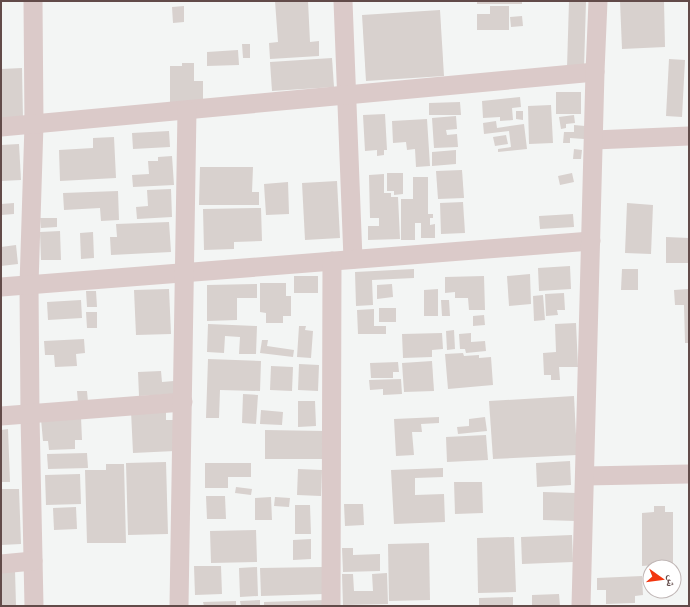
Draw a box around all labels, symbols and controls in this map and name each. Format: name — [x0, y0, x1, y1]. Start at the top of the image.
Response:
north arrow — [642, 559, 682, 599]
text: ش — [662, 574, 679, 589]

